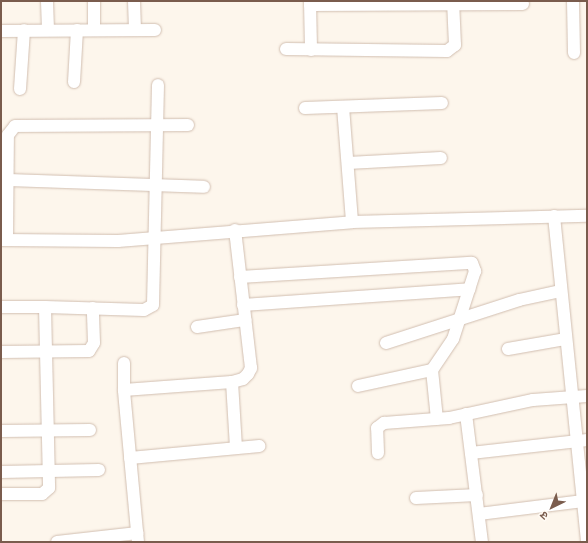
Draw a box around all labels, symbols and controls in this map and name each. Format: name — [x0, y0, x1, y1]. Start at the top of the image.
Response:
north arrow — [532, 487, 572, 527]
text: उ — [537, 509, 550, 523]

